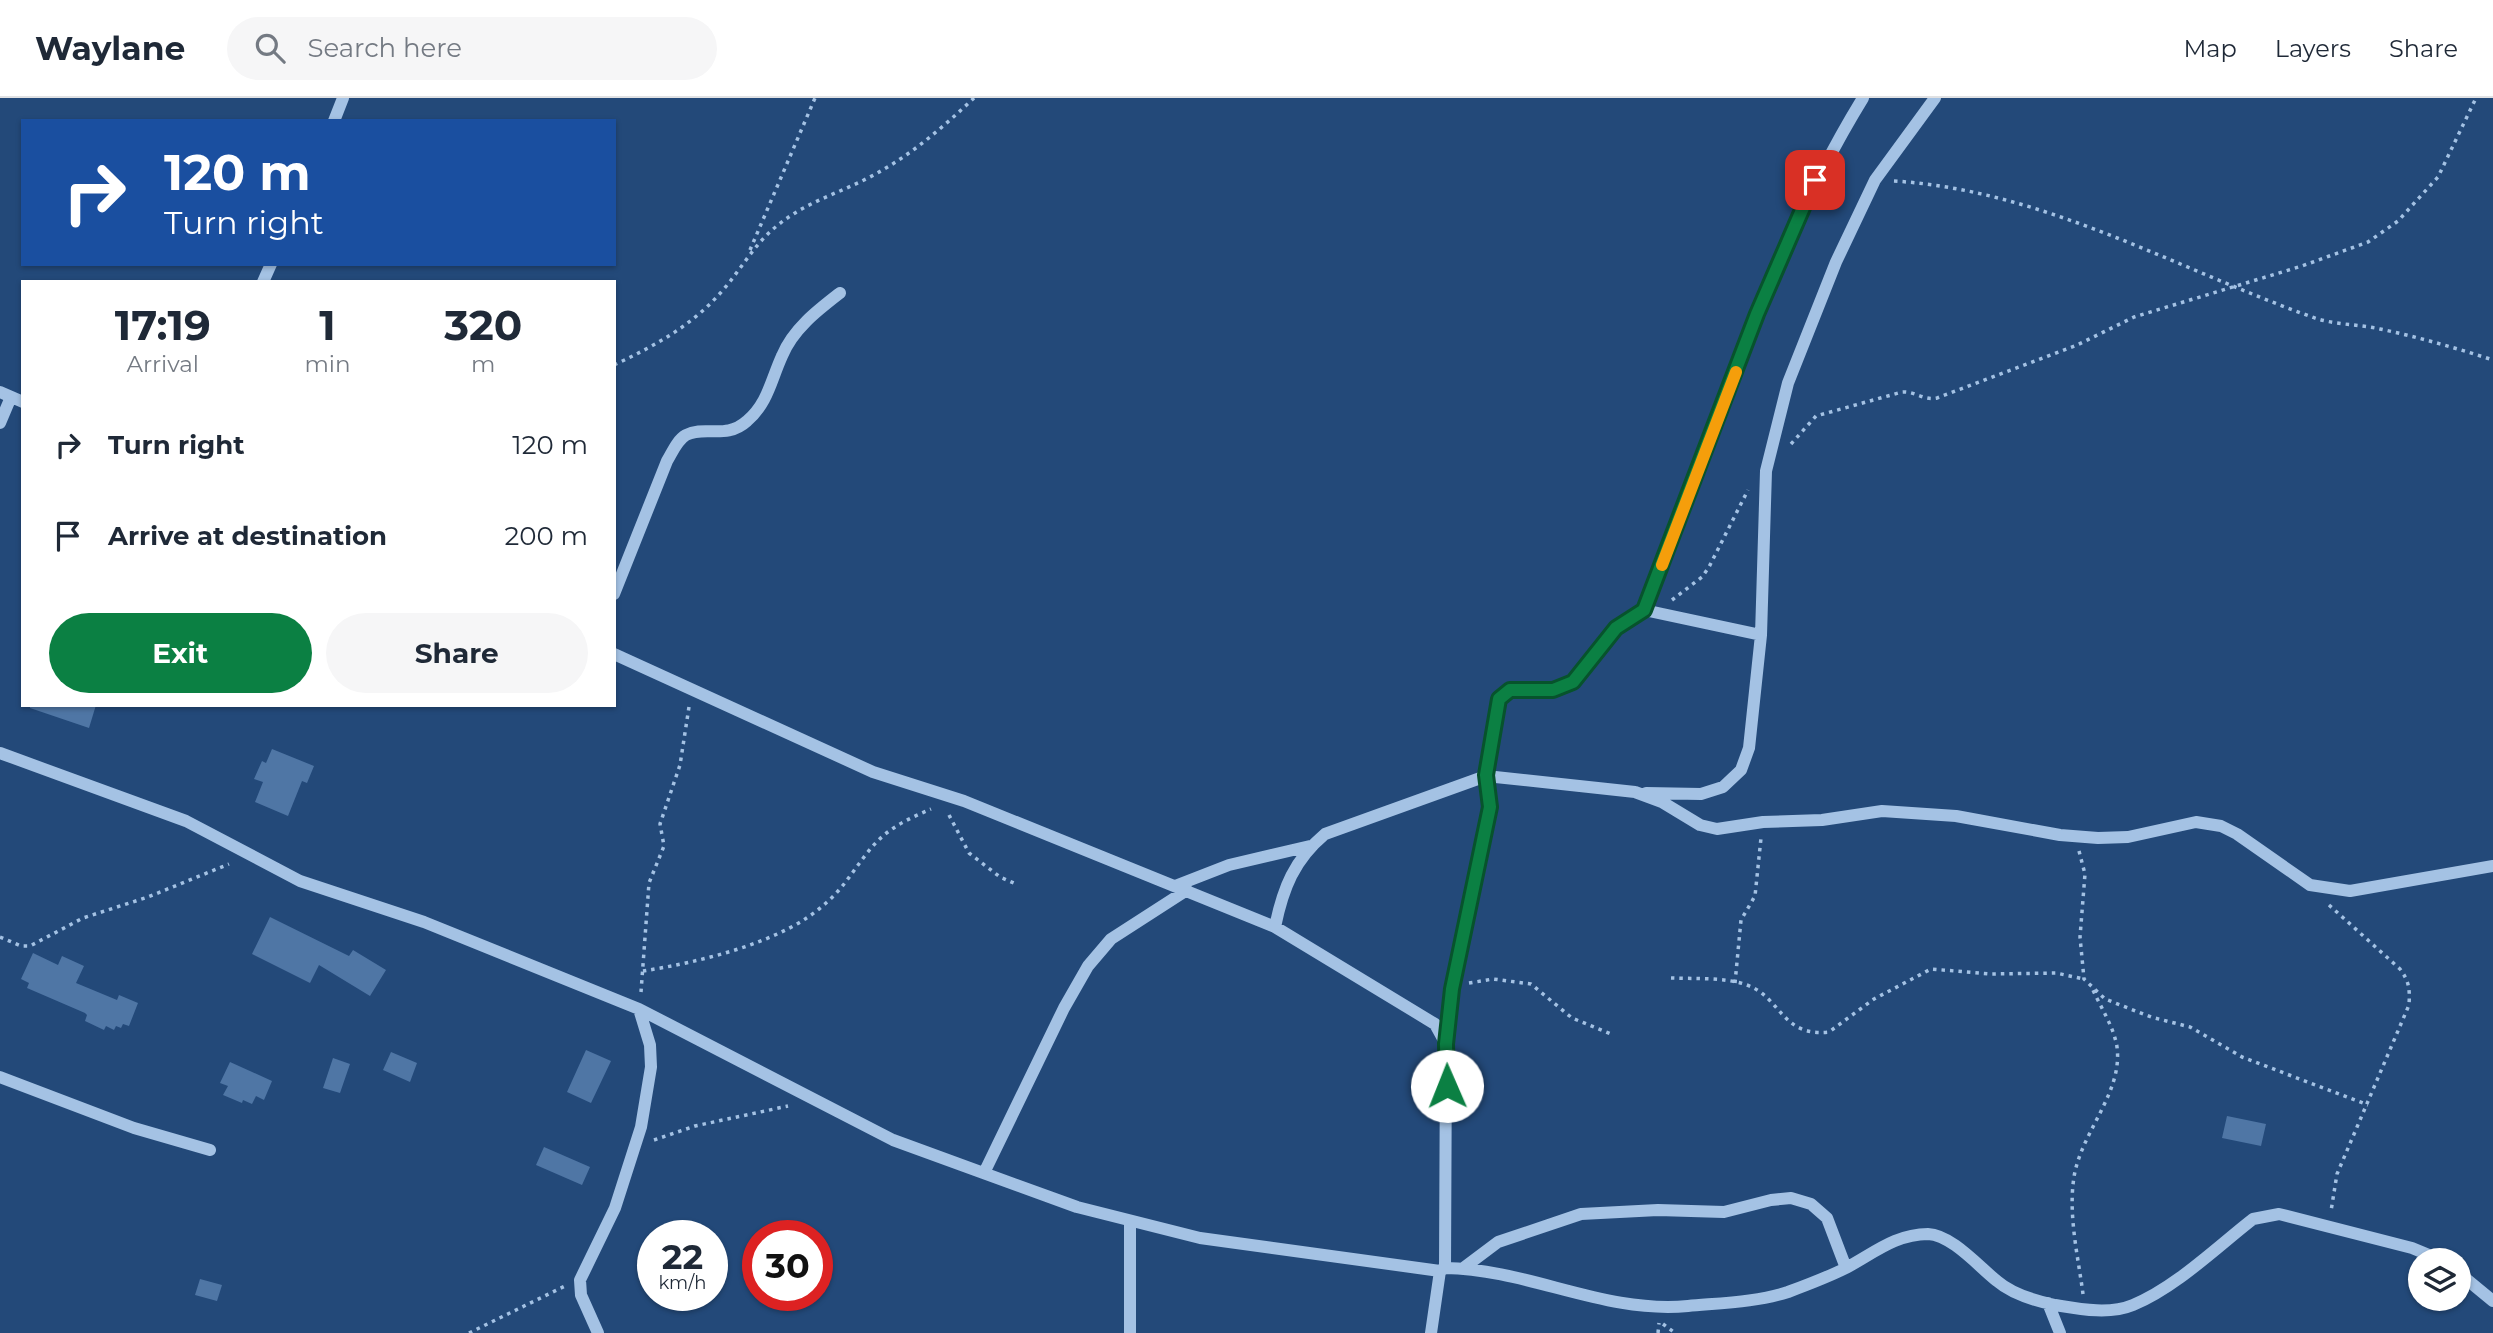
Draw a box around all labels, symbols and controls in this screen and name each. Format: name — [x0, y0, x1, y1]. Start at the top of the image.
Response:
search box — [227, 17, 717, 80]
text: Waylane — [35, 28, 185, 68]
icon: search — [251, 29, 289, 67]
text: Search here — [307, 32, 462, 64]
text: Map — [2183, 34, 2237, 63]
text: Layers — [2275, 34, 2351, 63]
text: Share — [2389, 34, 2458, 63]
text: 120 m — [164, 143, 311, 202]
icon: right — [49, 147, 140, 238]
pin — [1785, 150, 1845, 210]
icon: arrive — [1796, 161, 1834, 199]
text: Turn right — [164, 203, 324, 242]
text: 17:19 — [115, 299, 211, 351]
text: 1 — [319, 299, 336, 351]
text: 320 — [444, 299, 522, 351]
text: Arrival — [126, 350, 199, 378]
text: min — [304, 350, 351, 378]
text: m — [471, 350, 495, 378]
icon: right — [49, 426, 87, 464]
text: Turn right — [108, 429, 244, 461]
text: 120 m — [512, 429, 588, 461]
icon: arrive — [49, 517, 87, 555]
text: Arrive at destination — [108, 520, 387, 552]
text: 200 m — [504, 520, 588, 552]
button: Exit — [49, 613, 312, 693]
button: Share — [326, 613, 588, 693]
position arrow — [1410, 1049, 1484, 1123]
speed limit sign: 30 — [742, 1220, 833, 1311]
text: 22 — [662, 1235, 703, 1278]
map controls — [2408, 1248, 2471, 1311]
button: layers — [2408, 1248, 2471, 1311]
text: km/h — [658, 1272, 707, 1294]

